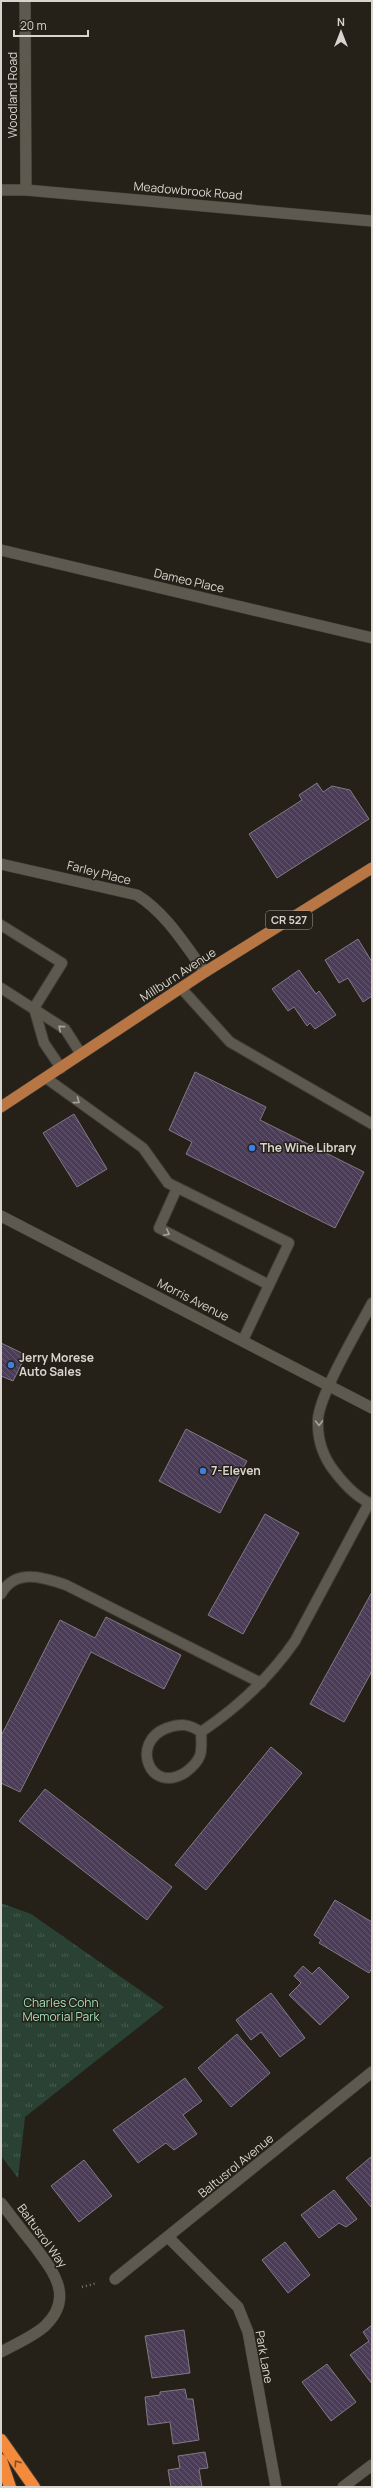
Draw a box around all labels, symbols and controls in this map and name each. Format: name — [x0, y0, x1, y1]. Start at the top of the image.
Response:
scale bar — [14, 12, 88, 38]
north arrow — [321, 12, 361, 52]
text: N — [337, 14, 345, 29]
text: 20 m — [20, 17, 47, 34]
street label: Woodland Road — [4, 52, 21, 138]
street label: Meadowbrook Road — [133, 177, 243, 204]
street label: Dameo Place — [152, 564, 226, 597]
street label: Farley Place — [65, 856, 133, 889]
road number: CR 527 — [266, 911, 312, 929]
street label: Millburn Avenue — [136, 944, 219, 1006]
one-way arrow — [59, 1025, 66, 1032]
one-way arrow — [72, 1096, 79, 1103]
place label: The Wine Library — [260, 1139, 357, 1156]
marker: The Wine Library — [247, 1143, 257, 1153]
one-way arrow — [163, 1228, 170, 1235]
street label: Morris Avenue — [154, 1274, 232, 1325]
place label: Jerry Morese Auto Sales — [19, 1349, 94, 1380]
marker: Jerry Morese Auto Sales — [6, 1360, 16, 1370]
one-way arrow — [315, 1420, 323, 1426]
place label: 7-Eleven — [211, 1462, 261, 1479]
marker: 7-Eleven — [198, 1466, 208, 1476]
park label: Charles Cohn Memorial Park — [22, 1994, 101, 2025]
street label: Baltusrol Avenue — [194, 2130, 277, 2201]
street label: Baltusrol Way — [14, 2200, 72, 2272]
street label: Park Lane — [252, 2329, 277, 2385]
one-way arrow — [15, 2461, 22, 2468]

